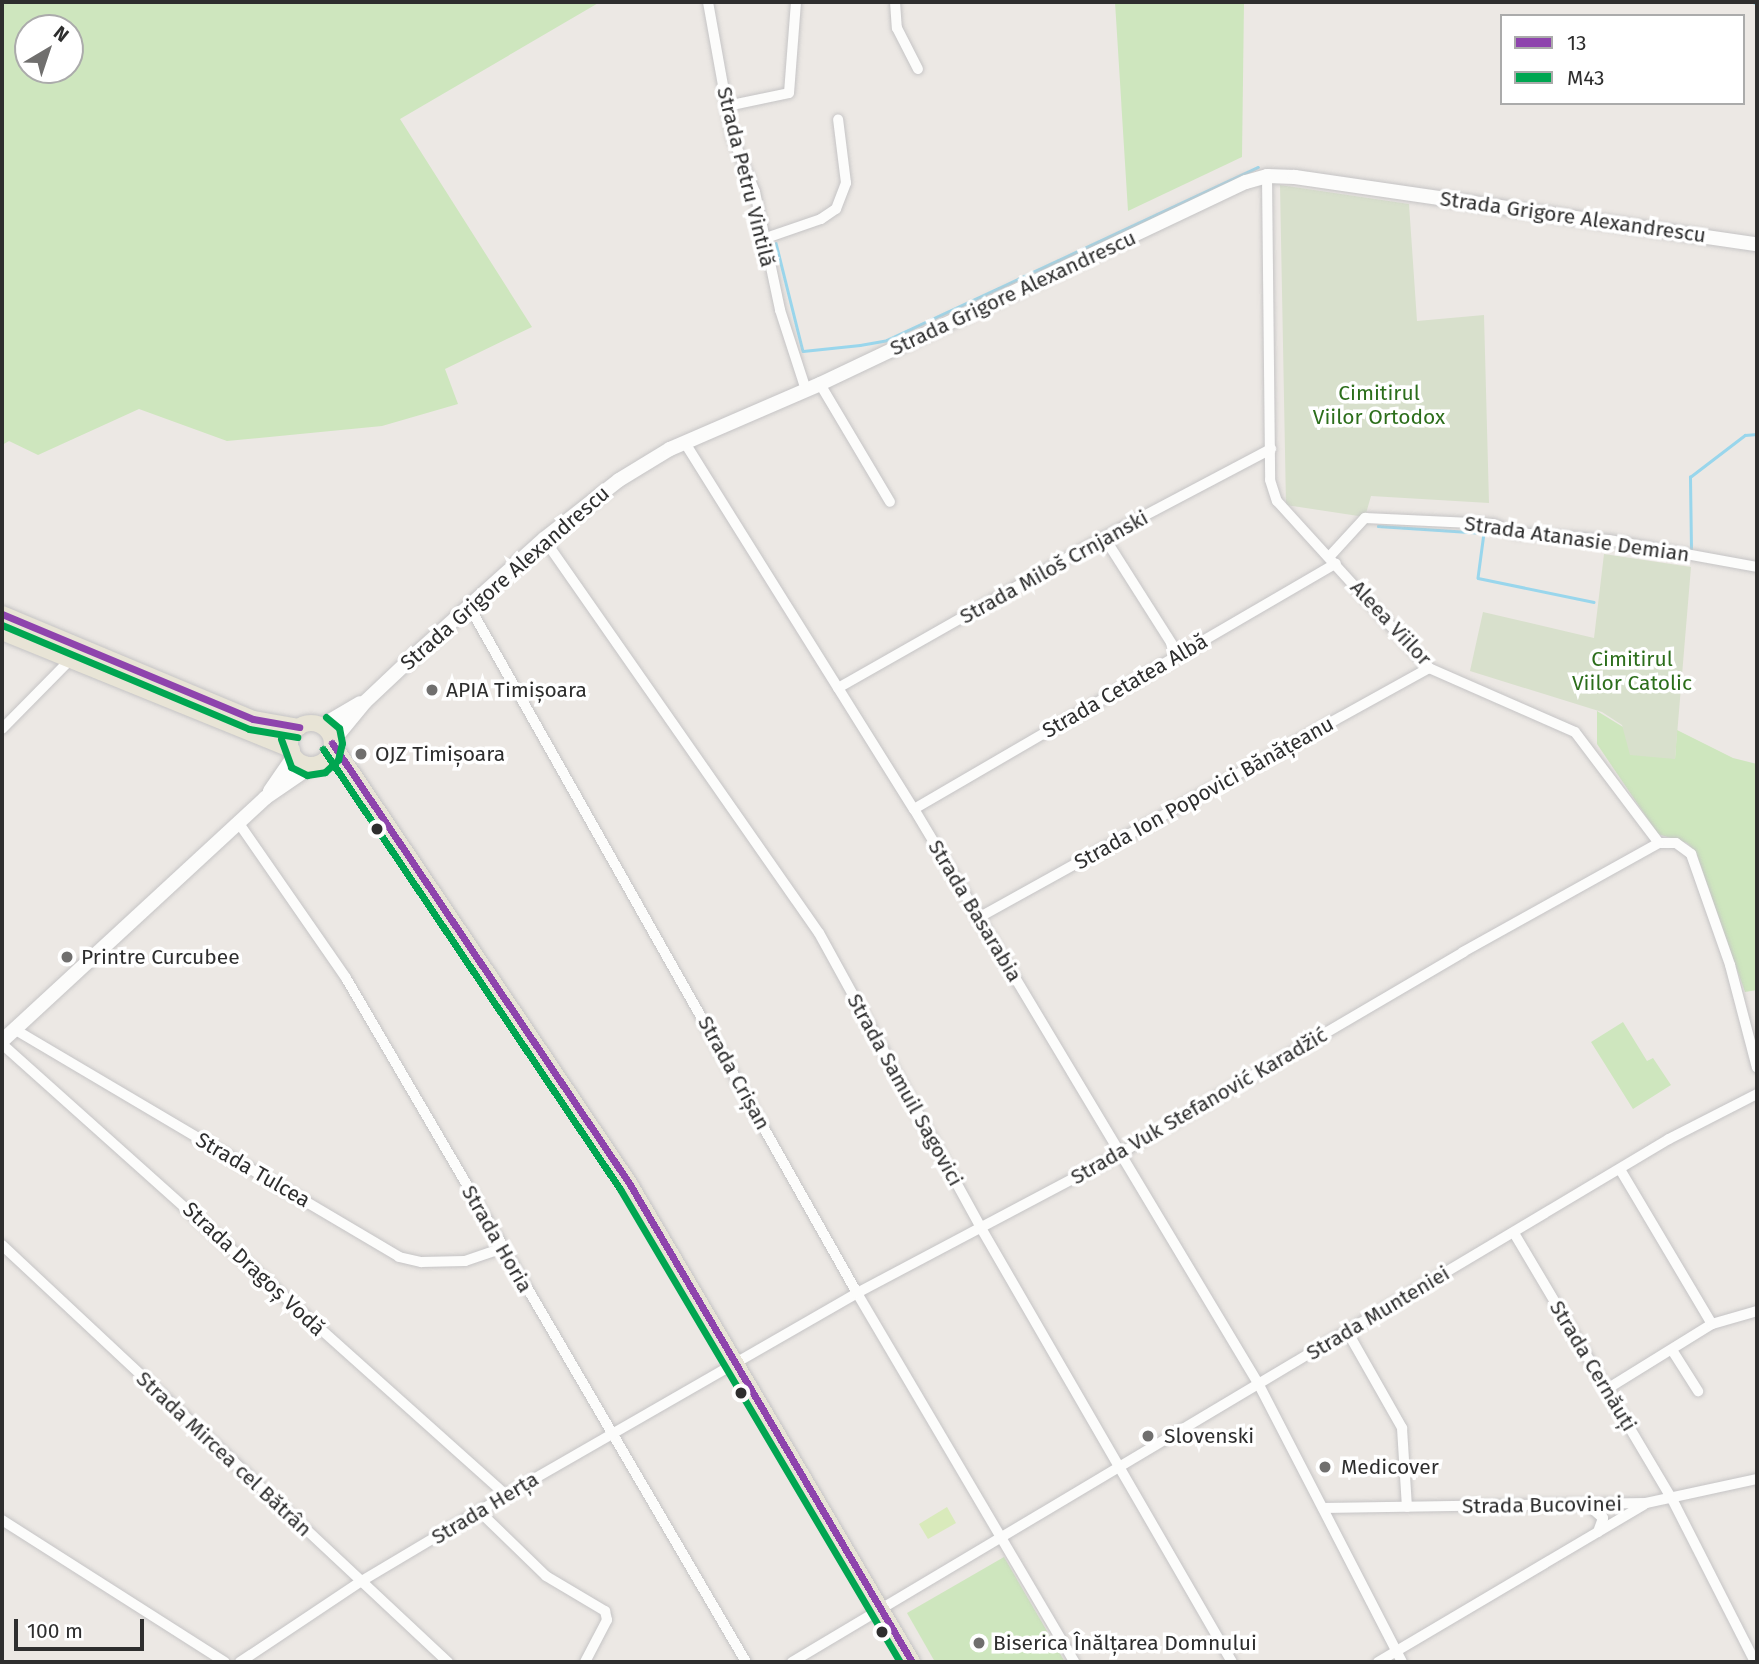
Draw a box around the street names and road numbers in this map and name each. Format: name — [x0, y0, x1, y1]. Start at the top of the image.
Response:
street label: Strada Petru Vintilă — [711, 84, 781, 270]
street label: Strada Grigore Alexandrescu — [1438, 186, 1708, 248]
street label: Strada Grigore Alexandrescu — [886, 225, 1140, 361]
street label: Strada Grigore Alexandrescu — [396, 480, 614, 676]
street label: Strada Miloš Crnjanski — [956, 505, 1152, 629]
street label: Strada Atanasie Demian — [1463, 511, 1691, 567]
street label: Aleea Viilor — [1345, 575, 1437, 671]
street label: Strada Cetatea Albă — [1038, 628, 1212, 744]
street label: Strada Ion Popovici Bănățeanu — [1070, 711, 1338, 875]
street label: Strada Basarabia — [923, 836, 1027, 986]
street label: Strada Samuil Sagovici — [842, 990, 968, 1190]
street label: Strada Crișan — [692, 1012, 776, 1134]
street label: Strada Vuk Stefanović Karadžić — [1066, 1022, 1332, 1190]
street label: Strada Tulcea — [191, 1127, 315, 1213]
street label: Strada Horia — [456, 1181, 538, 1297]
street label: Strada Dragoș Vodă — [178, 1197, 330, 1341]
street label: Strada Munteniei — [1302, 1260, 1454, 1366]
street label: Strada Cernăuți — [1544, 1296, 1642, 1436]
street label: Strada Mircea cel Bătrân — [131, 1366, 317, 1542]
street label: Strada Herța — [427, 1466, 543, 1550]
street label: Strada Bucovinei — [1462, 1491, 1622, 1519]

